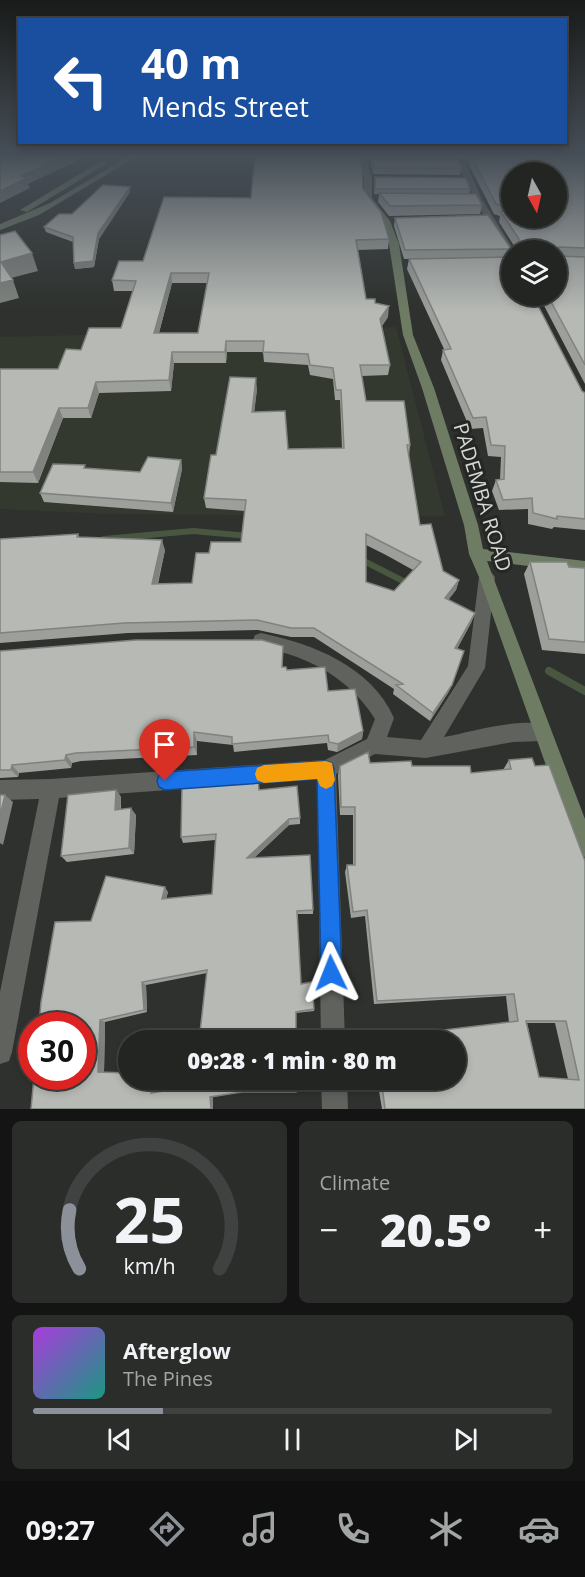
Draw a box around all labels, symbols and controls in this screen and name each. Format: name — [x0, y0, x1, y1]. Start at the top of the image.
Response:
text: 40 m — [141, 34, 241, 91]
icon: left — [42, 42, 120, 120]
text: Mends Street — [141, 88, 309, 125]
north arrow — [501, 162, 567, 228]
map controls — [501, 162, 567, 306]
button: layers — [501, 240, 567, 306]
street label: PADEMBA ROAD — [448, 419, 518, 575]
pin — [139, 719, 190, 781]
icon: arrive — [148, 728, 181, 761]
position arrow — [299, 941, 363, 1005]
speed limit sign: 30 — [18, 1012, 96, 1090]
text: 09:28 · 1 min · 80 m — [187, 1045, 397, 1075]
text: Climate — [320, 1169, 390, 1196]
text: 25 — [114, 1176, 185, 1261]
text: 20.5° — [380, 1199, 491, 1260]
text: − — [320, 1207, 338, 1252]
text: + — [533, 1207, 552, 1252]
text: km/h — [123, 1251, 175, 1280]
text: Afterglow — [123, 1335, 231, 1365]
text: The Pines — [123, 1365, 213, 1392]
icon: previous — [103, 1423, 136, 1456]
icon: pause — [276, 1423, 309, 1456]
icon: next — [449, 1423, 482, 1456]
icon: directions — [146, 1508, 188, 1550]
icon: music — [239, 1508, 281, 1550]
icon: phone — [332, 1508, 374, 1550]
icon: climate — [425, 1508, 467, 1550]
icon: car — [518, 1508, 560, 1550]
text: 09:27 — [25, 1511, 95, 1548]

